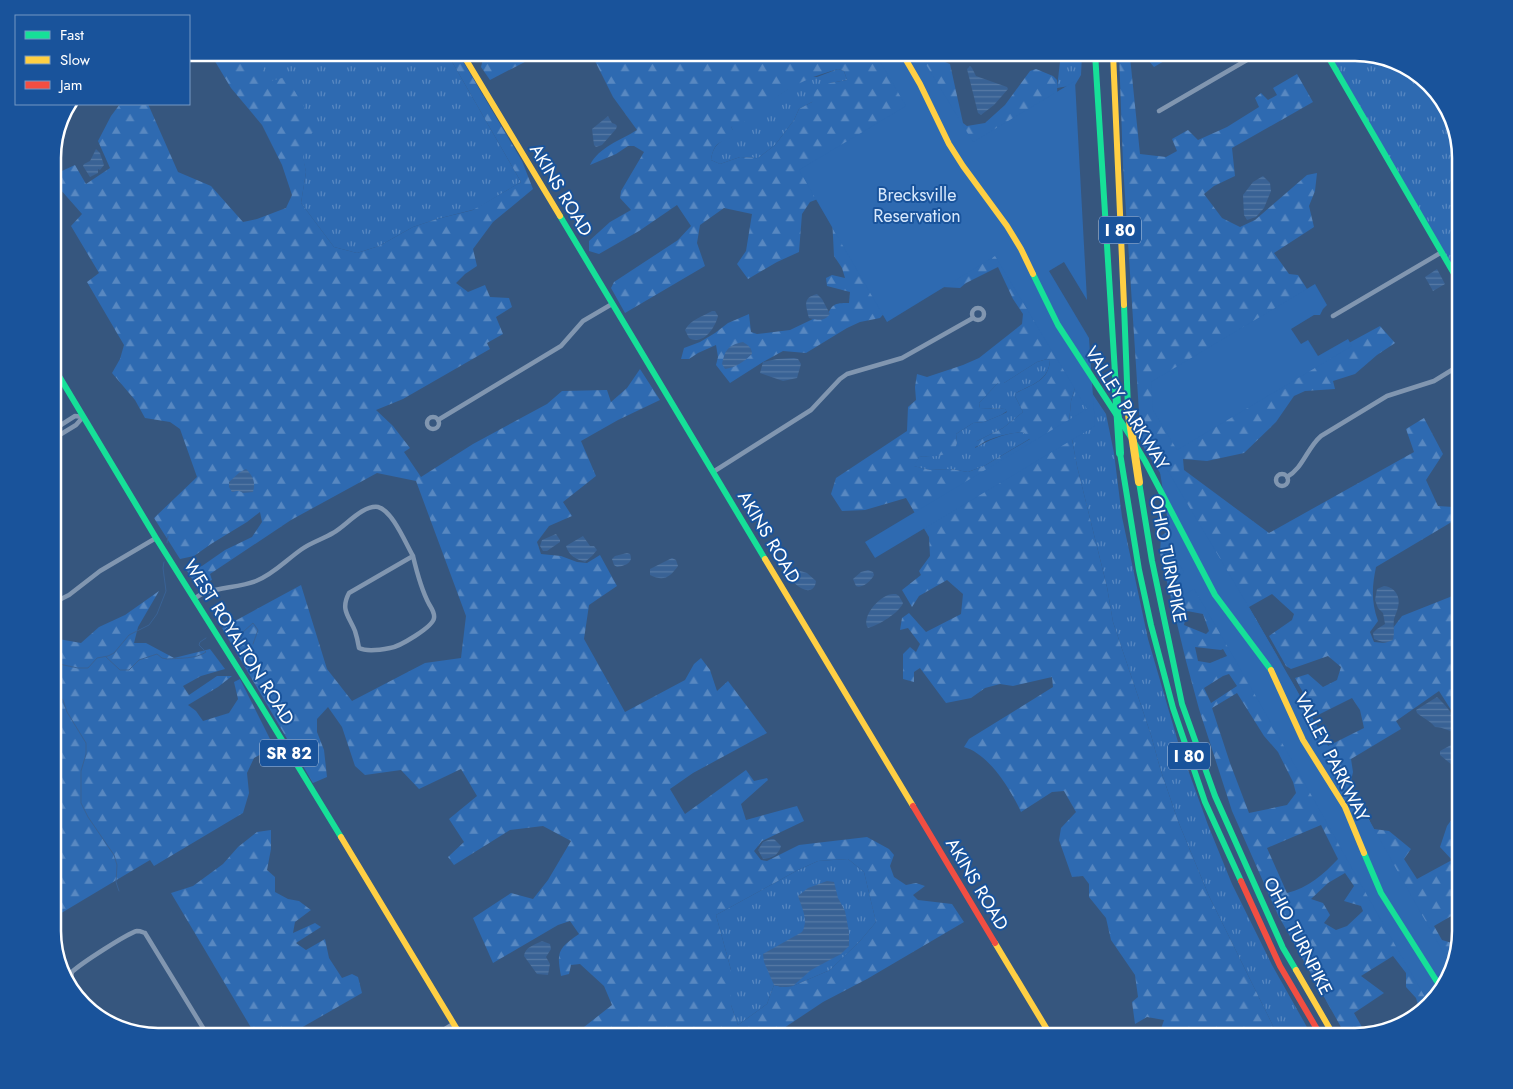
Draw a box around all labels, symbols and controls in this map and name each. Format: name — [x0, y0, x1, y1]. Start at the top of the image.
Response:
legend — [15, 15, 190, 105]
text: Fast — [60, 24, 84, 46]
text: Slow — [60, 49, 91, 71]
text: Jam — [58, 74, 83, 96]
street label: AKINS ROAD — [523, 139, 599, 241]
park label: Brecksville Reservation — [873, 182, 961, 229]
road number: I 80 — [1099, 216, 1141, 244]
street label: VALLEY PARKWAY — [1078, 341, 1176, 476]
street label: AKINS ROAD — [731, 486, 807, 588]
street label: OHIO TURNPIKE — [1143, 493, 1193, 625]
street label: WEST ROYALTON ROAD — [177, 554, 301, 730]
street label: VALLEY PARKWAY — [1288, 688, 1376, 827]
road number: SR 82 — [260, 740, 318, 766]
road number: I 80 — [1168, 742, 1210, 769]
street label: AKINS ROAD — [939, 833, 1015, 935]
street label: OHIO TURNPIKE — [1257, 873, 1339, 999]

